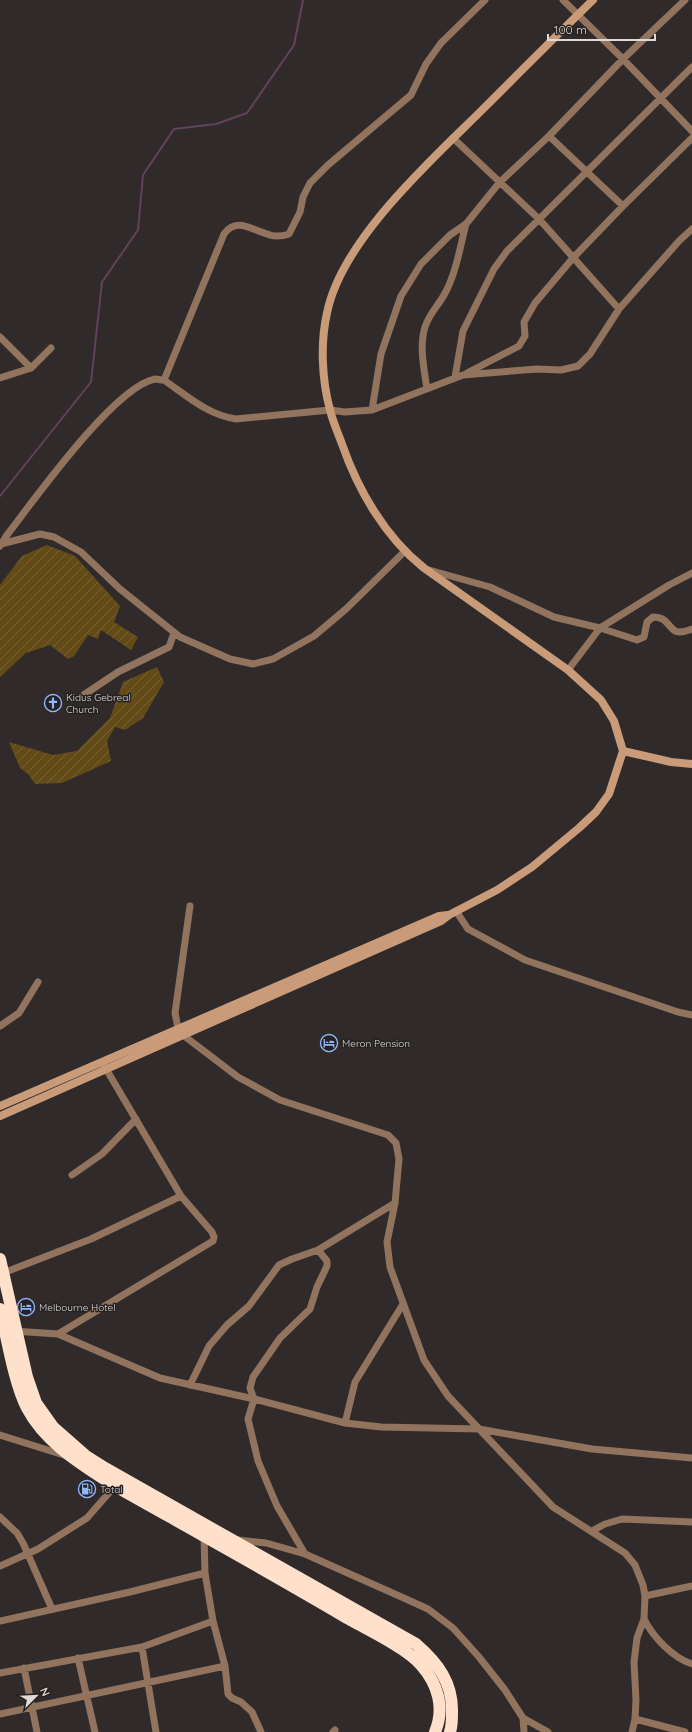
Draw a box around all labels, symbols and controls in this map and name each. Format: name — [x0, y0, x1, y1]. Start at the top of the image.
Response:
scale bar — [548, 16, 655, 42]
text: 100 m — [554, 22, 587, 37]
place label: Kidus Gebreal Church — [66, 691, 131, 716]
church icon: Kidus Gebreal Church — [43, 693, 63, 713]
hotel icon: Meron Pension — [319, 1033, 339, 1053]
place label: Meron Pension — [342, 1037, 410, 1050]
hotel icon: Melbourne Hotel — [16, 1297, 36, 1317]
place label: Melbourne Hotel — [39, 1301, 116, 1314]
fuel station icon: Total — [77, 1479, 97, 1499]
place label: Total — [100, 1483, 123, 1496]
north arrow — [16, 1676, 56, 1716]
text: N — [37, 1685, 53, 1698]

